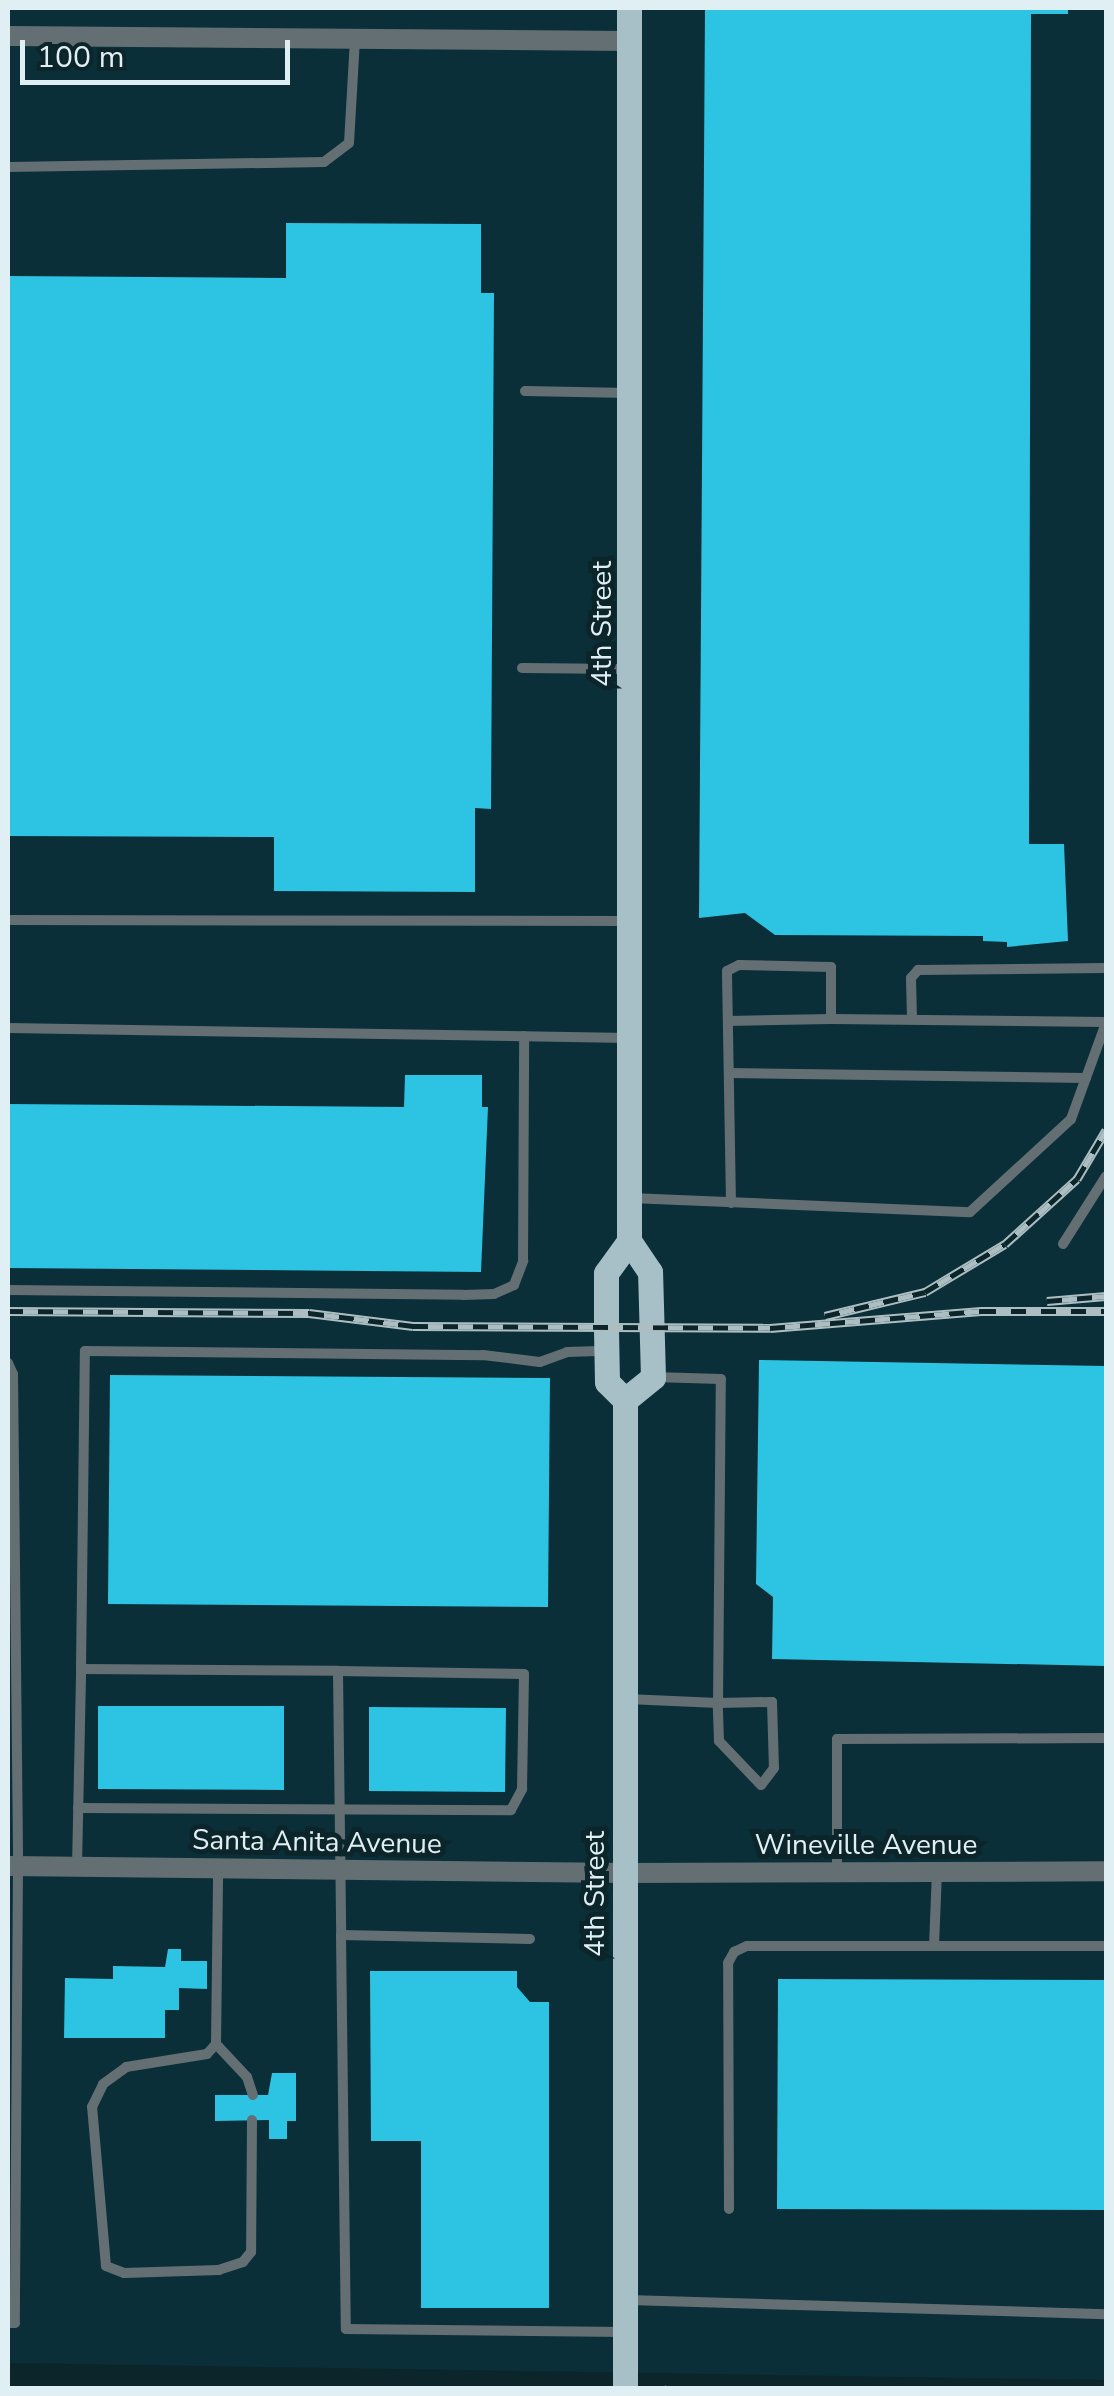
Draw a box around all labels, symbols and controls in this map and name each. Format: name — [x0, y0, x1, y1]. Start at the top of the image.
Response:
scale bar — [25, 20, 295, 82]
text: 100 m — [37, 37, 124, 78]
street label: 4th Street — [585, 561, 619, 687]
street label: Santa Anita Avenue — [192, 1823, 442, 1861]
street label: Wineville Avenue — [755, 1828, 977, 1862]
street label: 4th Street — [578, 1831, 612, 1957]

